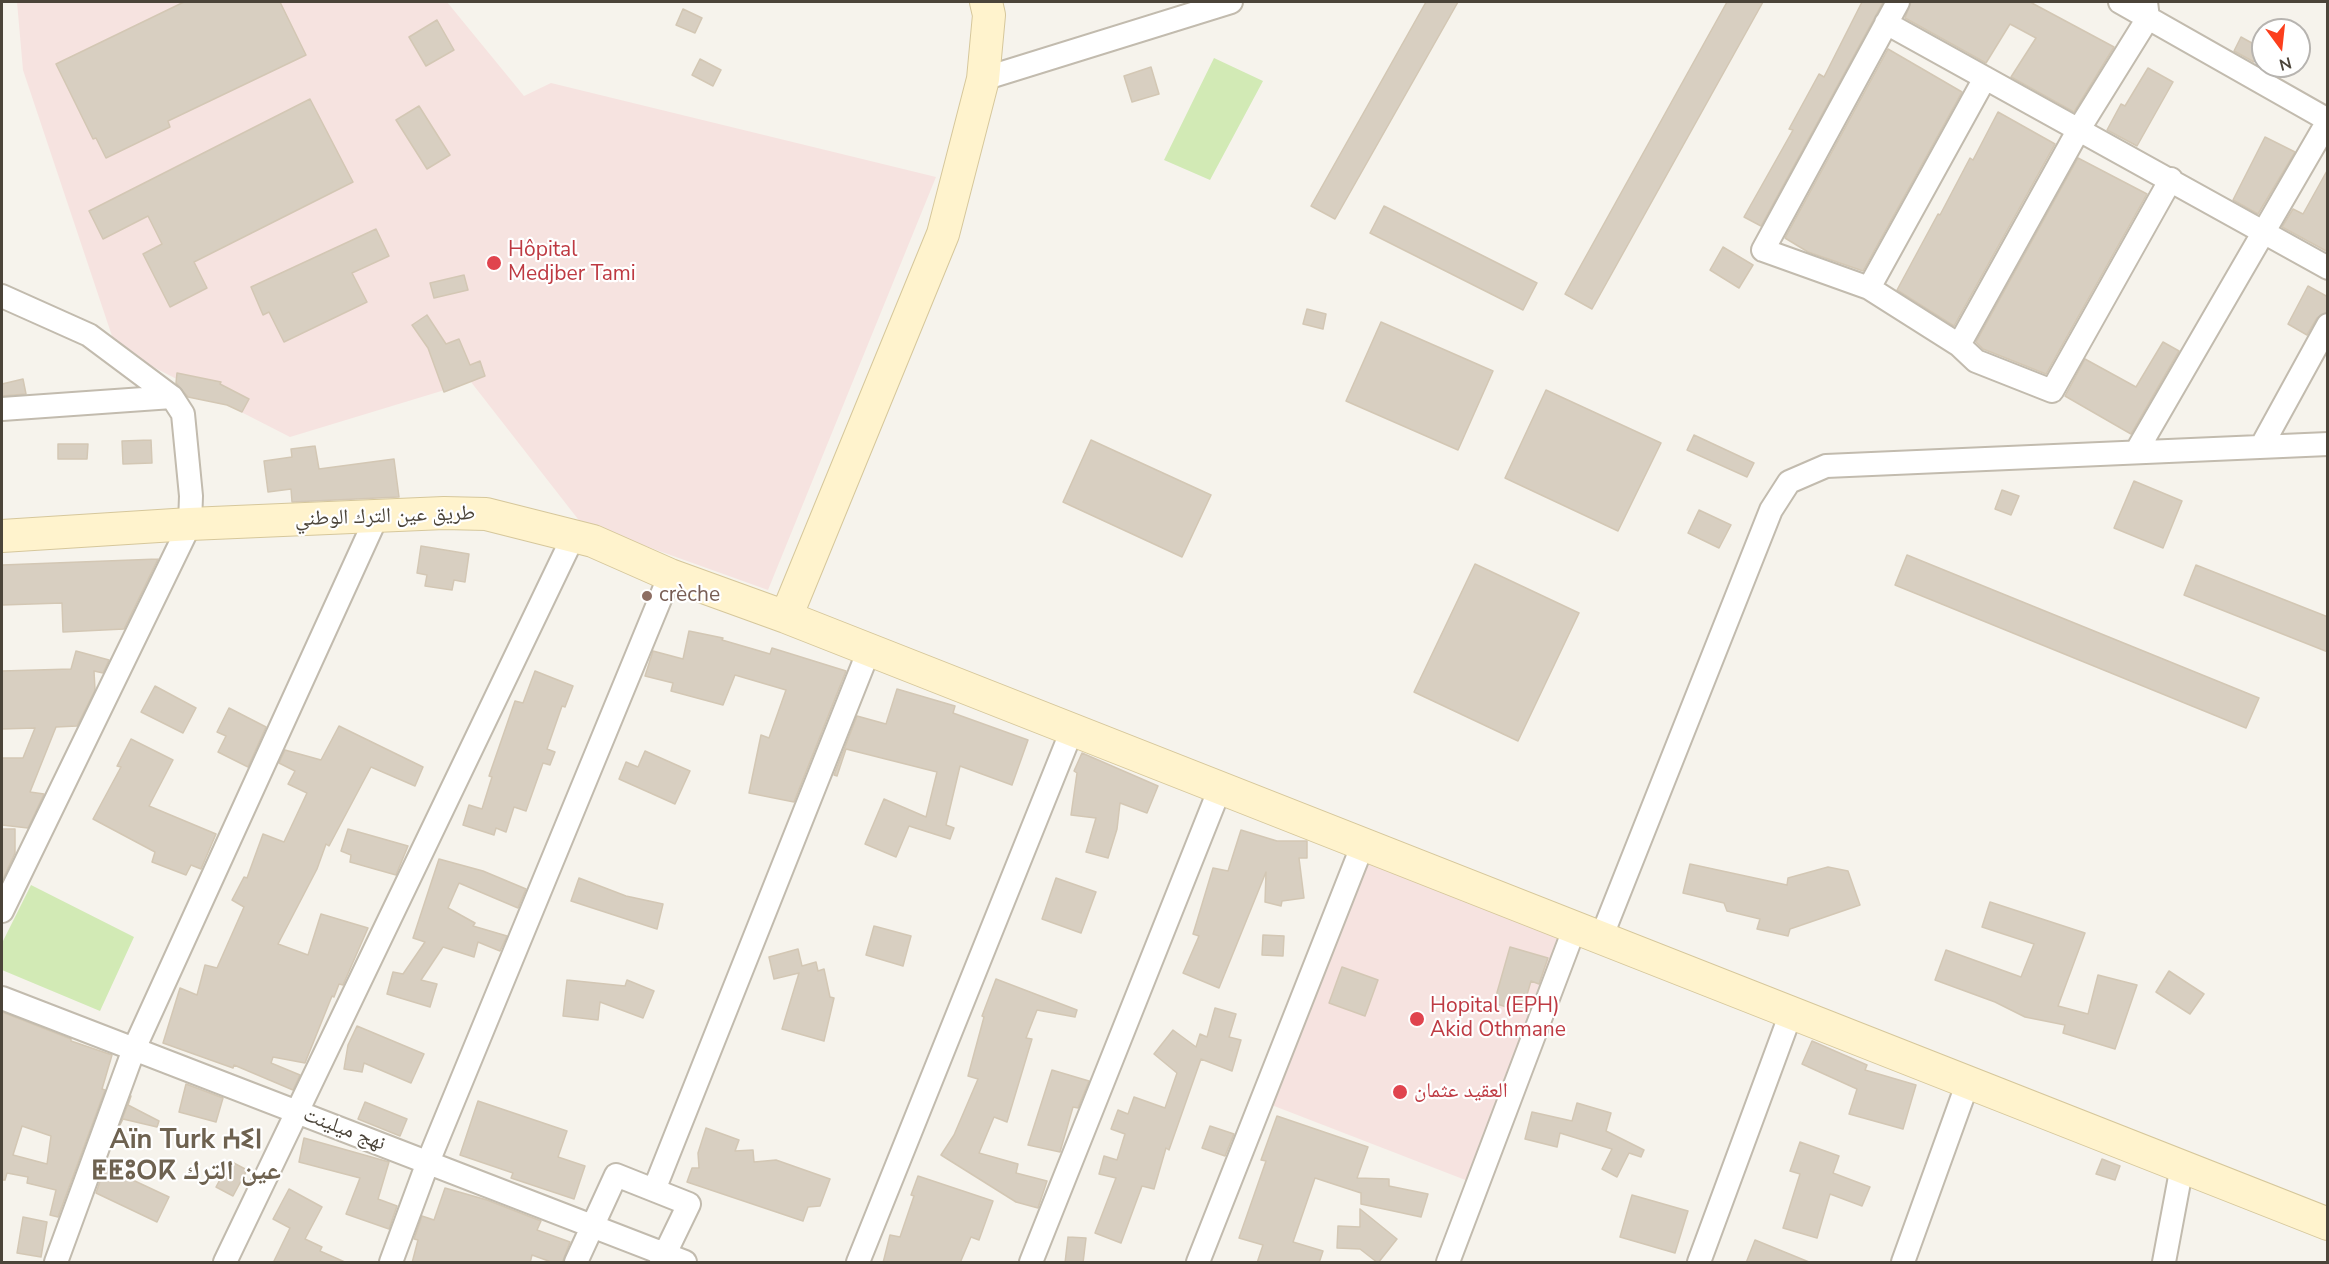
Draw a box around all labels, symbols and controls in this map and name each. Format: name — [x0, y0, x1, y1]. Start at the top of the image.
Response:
north arrow — [2251, 18, 2311, 78]
text: N — [2277, 51, 2294, 76]
place label: Hôpital Medjber Tami — [508, 238, 636, 288]
marker: Hôpital Medjber Tami — [485, 254, 503, 272]
street label: طريق عين الترك الوطني — [294, 501, 476, 533]
place label: crèche — [659, 583, 720, 609]
marker: crèche — [640, 589, 654, 603]
place label: Hopital (EPH) Akid Othmane — [1430, 994, 1566, 1044]
marker: Hopital (EPH) Akid Othmane — [1408, 1010, 1426, 1028]
place label: العقيد عثمان — [1414, 1079, 1508, 1105]
marker: العقيد عثمان — [1391, 1083, 1409, 1101]
street label: نهج ميلينت — [299, 1103, 389, 1157]
district label: Aïn Turk ⵄⵉⵏ ⵟⵟⵓⵔⴽ عين الترك — [91, 1125, 281, 1188]

